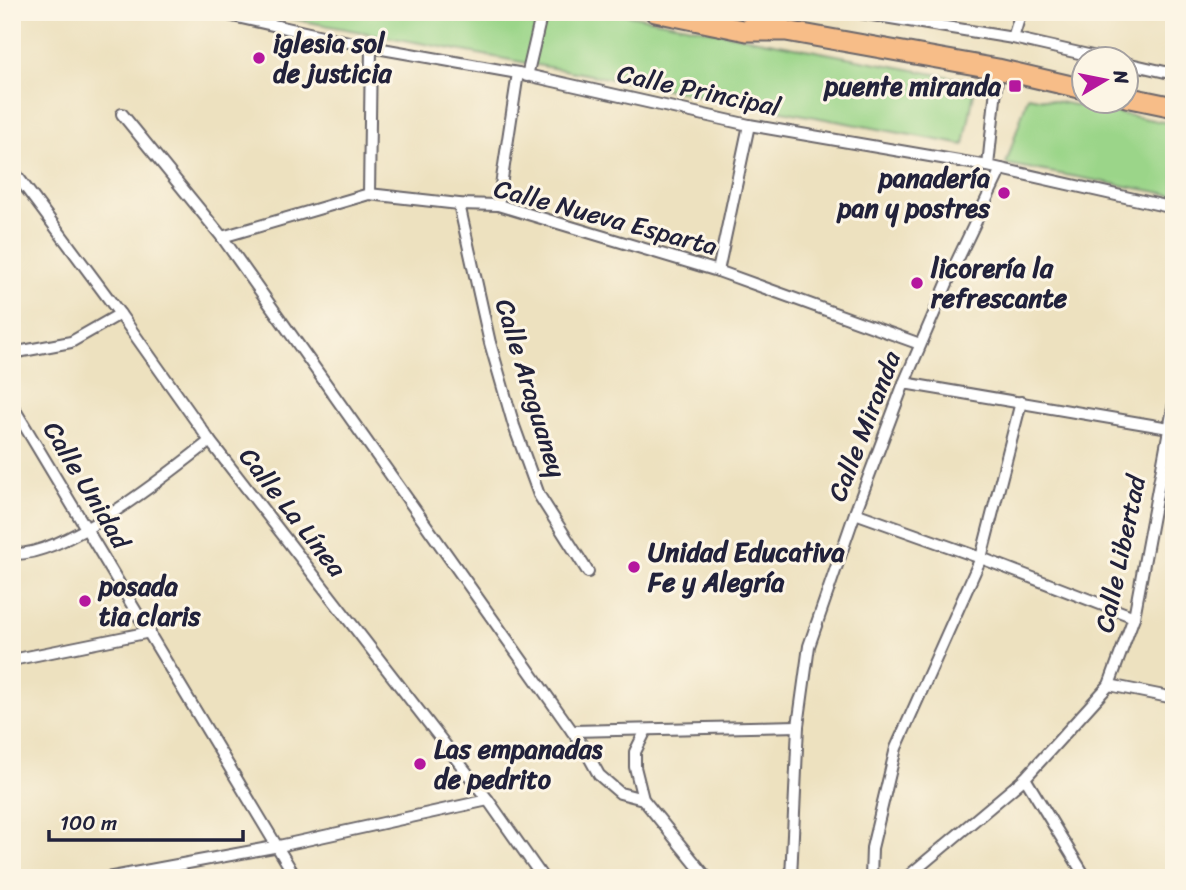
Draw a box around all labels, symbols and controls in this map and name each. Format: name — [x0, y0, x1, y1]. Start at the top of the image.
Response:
place label: iglesia sol de justicia — [273, 20, 393, 96]
north arrow — [1070, 46, 1140, 116]
marker: iglesia sol de justicia — [251, 50, 267, 66]
street label: Calle Principal — [613, 50, 785, 130]
place label: puente miranda — [822, 63, 1002, 109]
text: N — [1104, 67, 1139, 87]
marker: puente miranda — [1007, 78, 1023, 94]
place label: panadería pan y postres — [836, 155, 991, 231]
street label: Calle Nueva Esparta — [489, 165, 723, 269]
marker: panadería pan y postres — [996, 185, 1012, 201]
place label: licorería la refrescante — [930, 245, 1068, 321]
marker: licorería la refrescante — [909, 275, 925, 291]
street label: Calle Araguaney — [482, 293, 580, 484]
street label: Calle Miranda — [814, 343, 914, 508]
street label: Calle Unidad — [30, 412, 145, 560]
street label: Calle La Línea — [227, 437, 360, 588]
street label: Calle Libertad — [1081, 469, 1160, 637]
place label: Unidad Educativa Fe y Alegría — [647, 529, 845, 605]
marker: Unidad Educativa Fe y Alegría — [626, 559, 642, 575]
place label: posada tia claris — [97, 563, 202, 639]
marker: posada tia claris — [77, 593, 93, 609]
place label: Las empanadas de pedrito — [434, 726, 604, 802]
marker: Las empanadas de pedrito — [412, 756, 428, 772]
scale bar — [49, 799, 243, 843]
text: 100 m — [60, 804, 117, 842]

